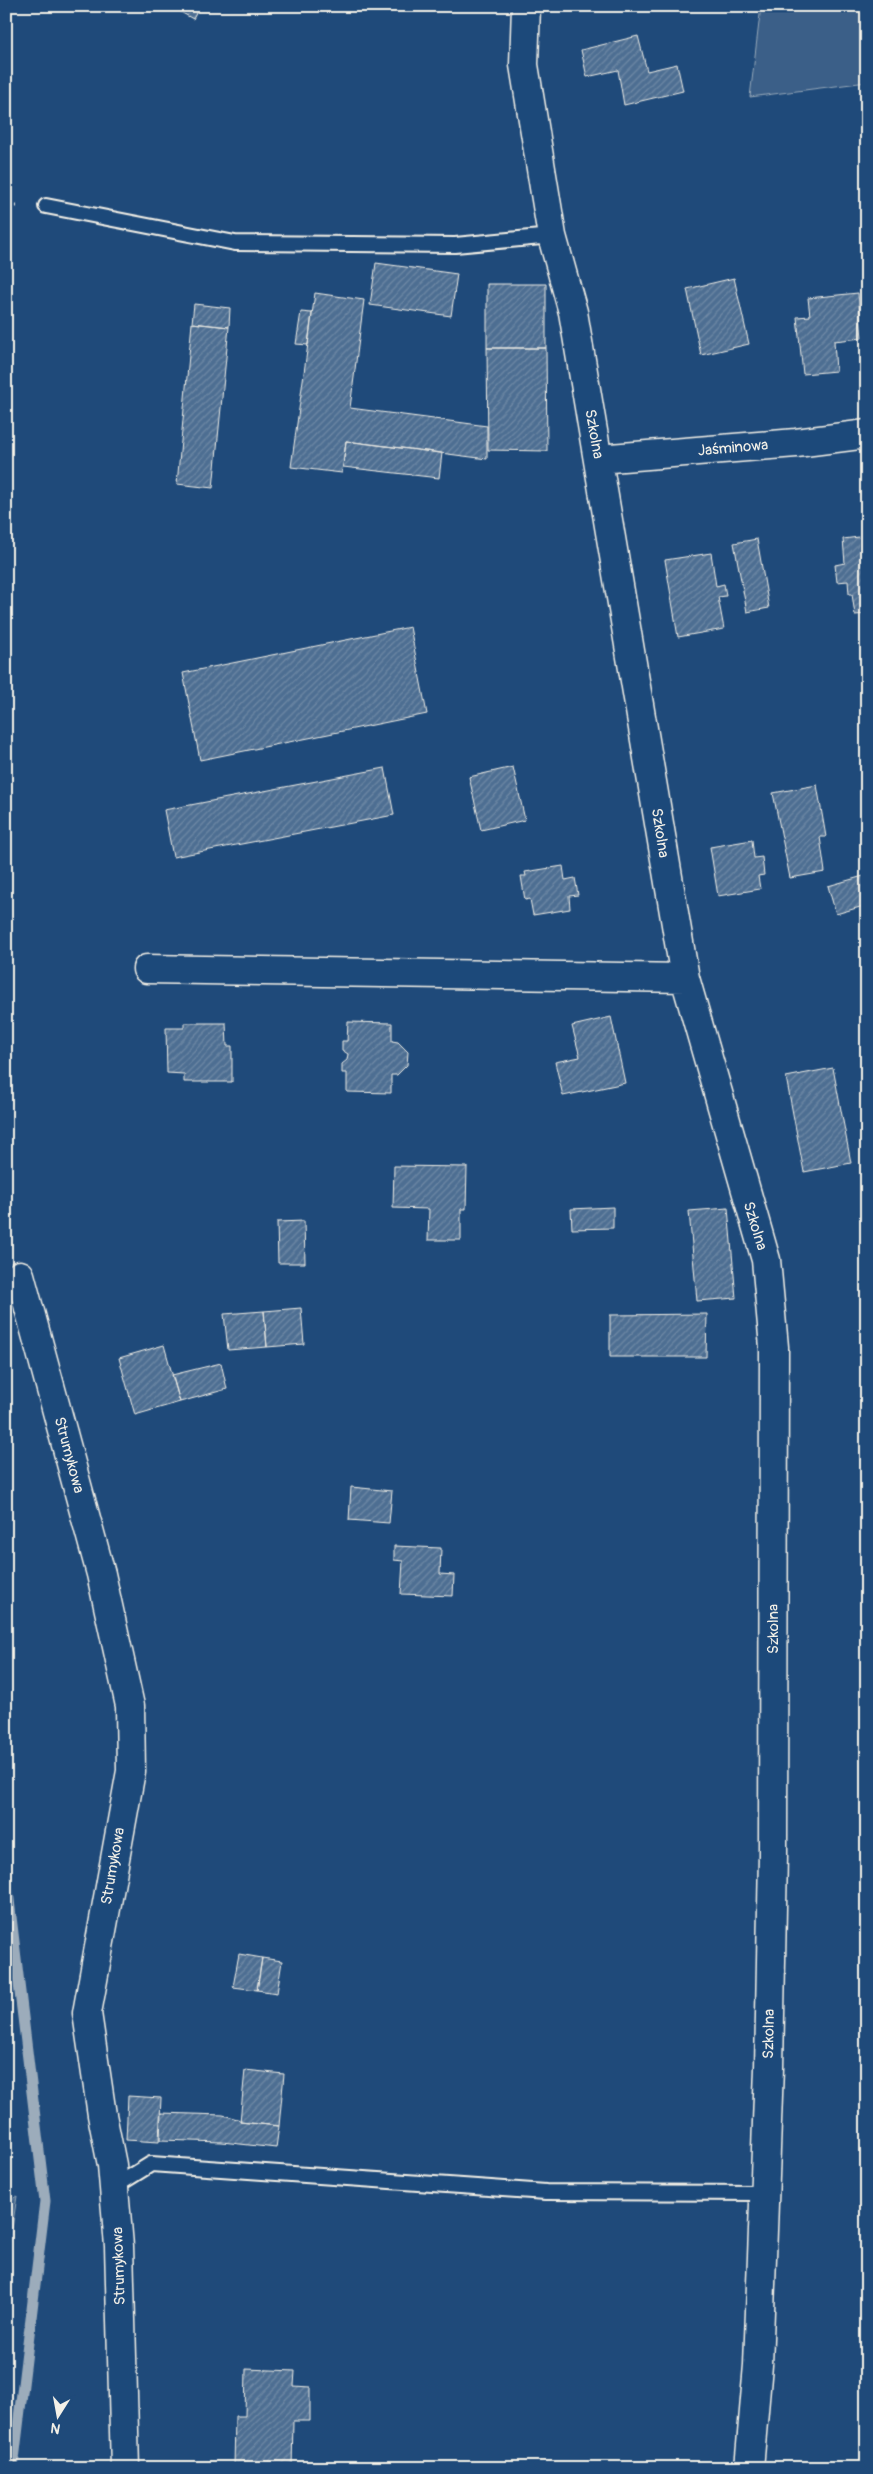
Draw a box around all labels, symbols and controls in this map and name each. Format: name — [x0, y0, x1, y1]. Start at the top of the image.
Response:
street label: Szkolna — [580, 408, 608, 460]
street label: Jaśminowa — [697, 435, 769, 461]
street label: Szkolna — [647, 807, 673, 859]
street label: Szkolna — [739, 1199, 771, 1253]
street label: Strumykowa — [50, 1415, 88, 1495]
street label: Szkolna — [764, 1604, 783, 1654]
street label: Strumykowa — [97, 1826, 129, 1906]
street label: Szkolna — [759, 2009, 779, 2059]
street label: Strumykowa — [108, 2227, 130, 2305]
north arrow — [32, 2392, 82, 2442]
text: N — [49, 2419, 62, 2438]

